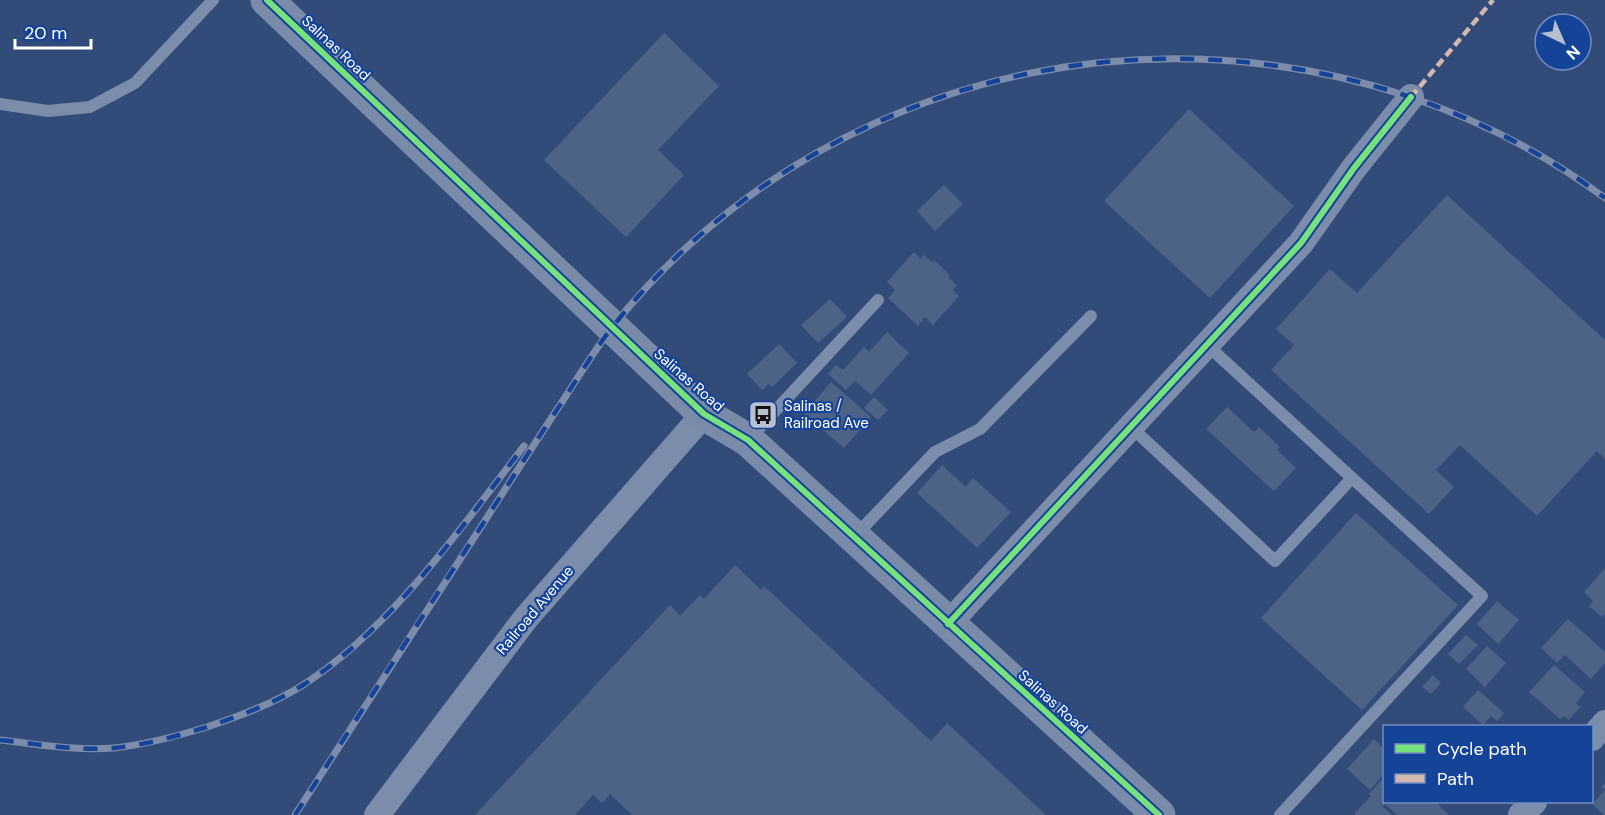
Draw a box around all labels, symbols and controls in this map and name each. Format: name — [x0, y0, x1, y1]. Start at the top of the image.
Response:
street label: Salinas Road — [297, 11, 375, 85]
scale bar — [15, 12, 92, 50]
north arrow — [1533, 12, 1593, 72]
text: 20 m — [24, 21, 67, 45]
text: N — [1562, 41, 1585, 64]
street label: Salinas Road — [650, 344, 728, 416]
place label: Salinas / Railroad Ave — [784, 396, 869, 433]
bus stop icon: Salinas / Railroad Ave — [747, 399, 779, 431]
street label: Railroad Avenue — [492, 561, 578, 659]
street label: Salinas Road — [1014, 665, 1092, 739]
legend — [1383, 725, 1593, 803]
text: Cycle path — [1437, 737, 1527, 761]
text: Path — [1437, 767, 1474, 791]

